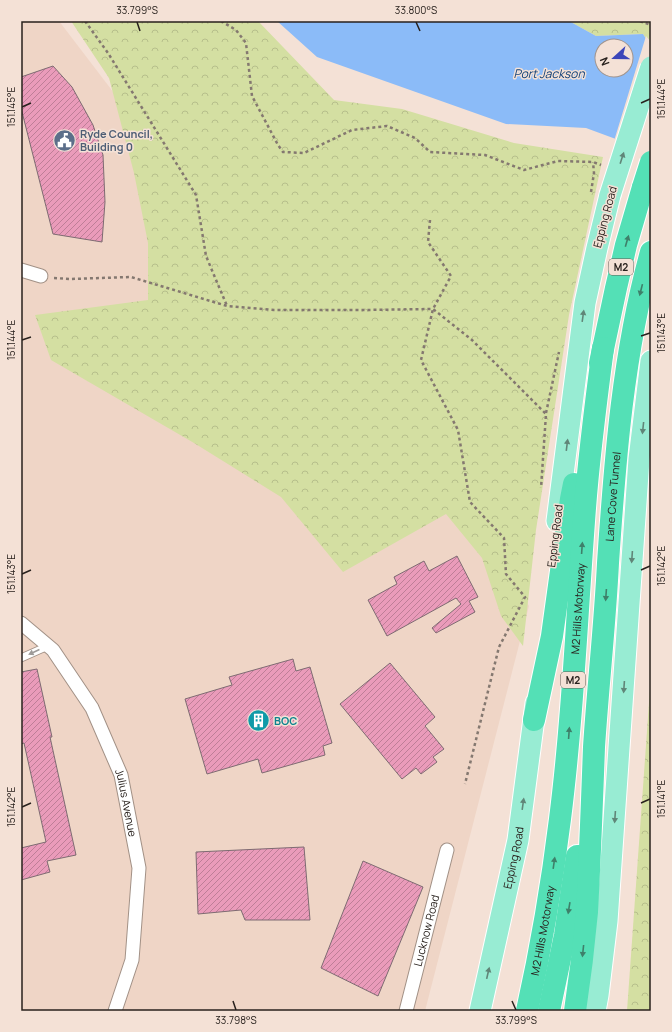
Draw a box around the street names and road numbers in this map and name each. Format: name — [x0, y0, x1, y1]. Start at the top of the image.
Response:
street label: Epping Road — [589, 184, 620, 249]
road number: M2 — [609, 259, 633, 275]
street label: Lane Cove Tunnel — [601, 451, 624, 542]
street label: Epping Road — [543, 504, 566, 568]
street label: M2 Hills Motorway — [567, 563, 588, 655]
road number: M2 — [561, 672, 585, 688]
street label: Julius Avenue — [112, 766, 141, 838]
street label: Epping Road — [499, 826, 527, 890]
street label: M2 Hills Motorway — [527, 884, 558, 977]
street label: Lucknow Road — [410, 893, 442, 968]

